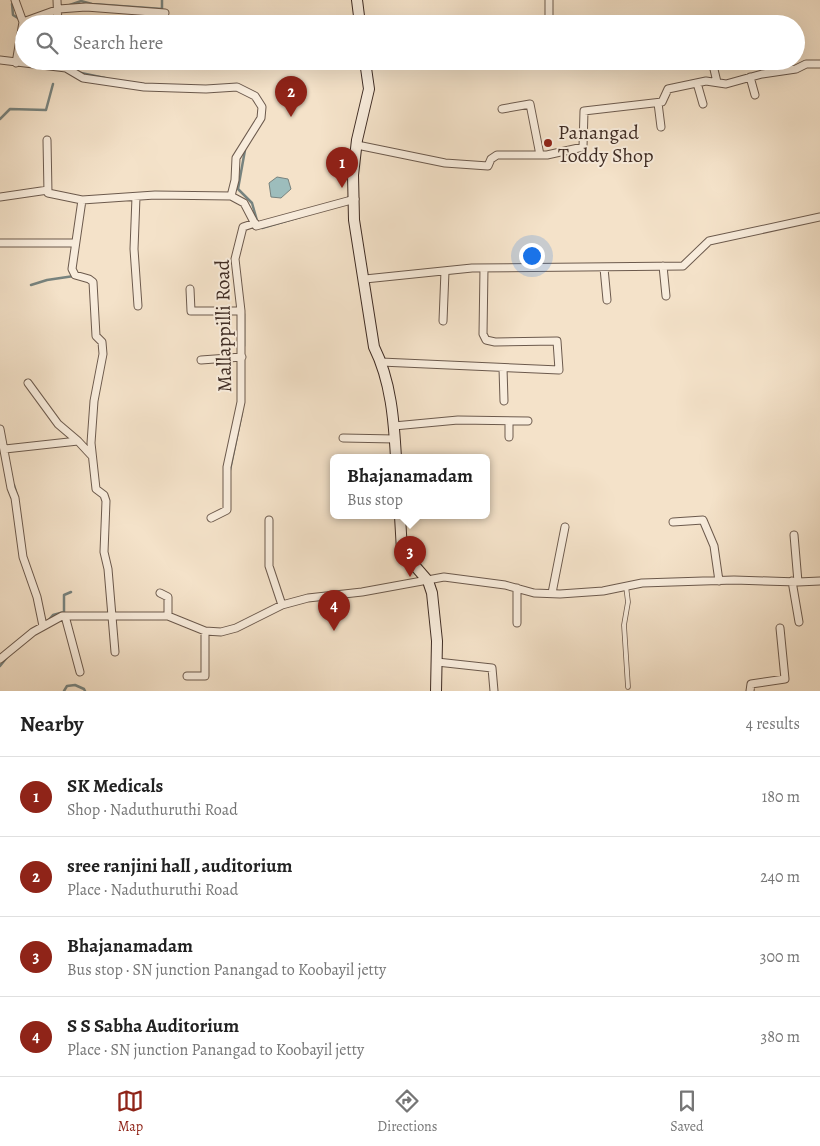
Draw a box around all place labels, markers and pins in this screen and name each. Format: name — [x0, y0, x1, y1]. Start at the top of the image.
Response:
pin: 2 — [275, 76, 307, 117]
place label: Panangad Toddy Shop — [558, 119, 654, 169]
marker: Panangad Toddy Shop — [542, 137, 554, 149]
pin: 1 — [326, 147, 358, 188]
pin: 3 — [394, 536, 426, 577]
pin: 4 — [318, 590, 350, 631]

